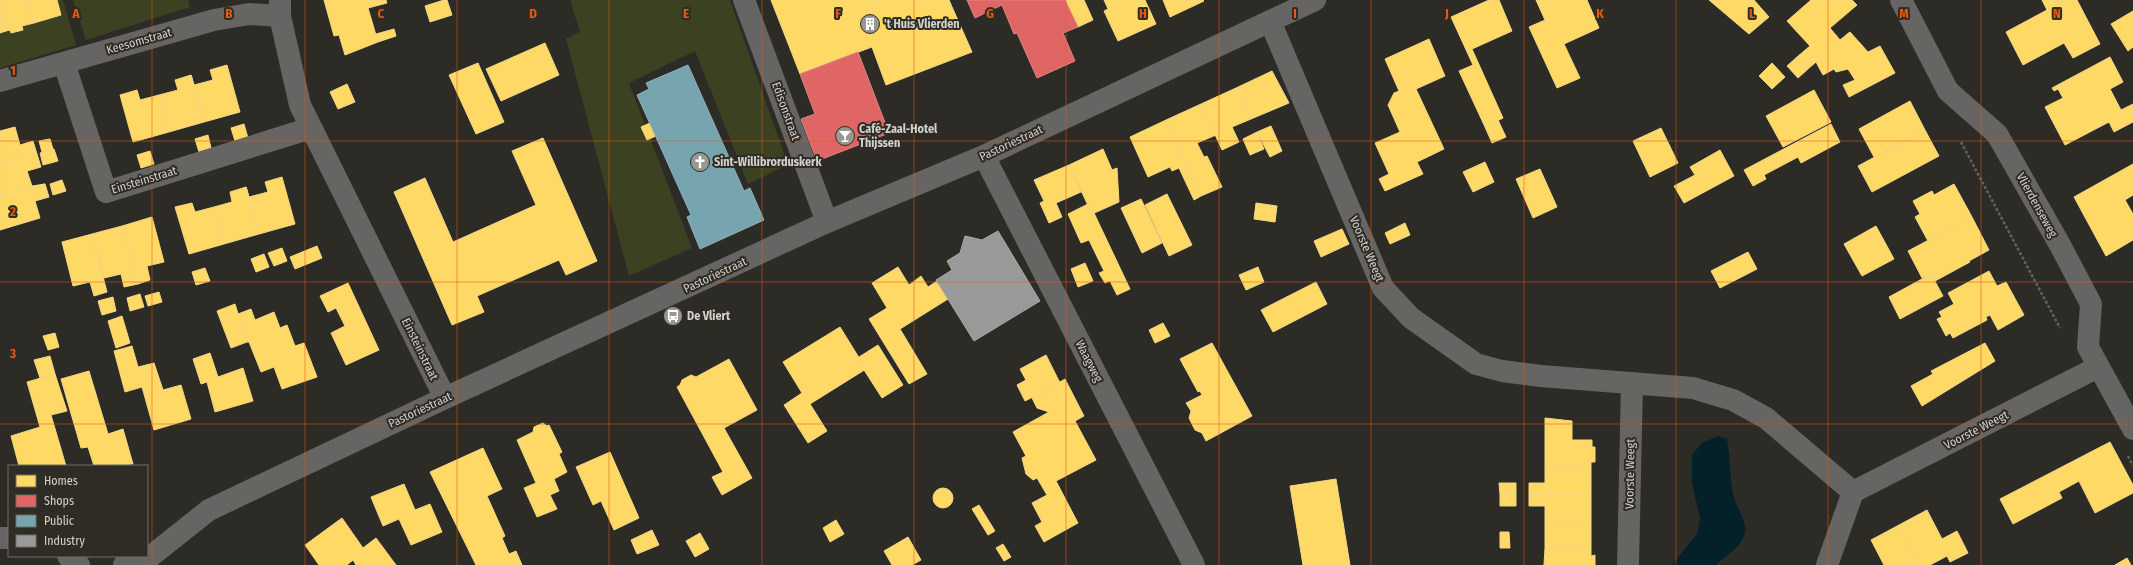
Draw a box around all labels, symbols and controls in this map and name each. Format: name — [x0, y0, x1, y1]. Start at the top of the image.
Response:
text: A — [71, 6, 80, 21]
text: B — [225, 6, 233, 21]
text: C — [378, 6, 385, 21]
text: D — [529, 6, 537, 21]
text: E — [683, 6, 689, 21]
text: F — [835, 6, 841, 21]
text: G — [986, 6, 994, 21]
text: H — [1139, 6, 1147, 21]
text: I — [1293, 6, 1297, 21]
text: J — [1444, 6, 1449, 21]
text: K — [1596, 6, 1604, 21]
text: L — [1749, 6, 1755, 21]
text: M — [1899, 6, 1909, 21]
text: N — [2053, 6, 2061, 21]
building icon: 't Huis Vlierden — [859, 13, 881, 35]
place label: 't Huis Vlierden — [884, 17, 960, 31]
street label: Keesomstraat — [105, 25, 173, 57]
text: 1 — [10, 63, 16, 78]
street label: Edisonstraat — [769, 80, 803, 142]
place label: Café-Zaal-Hotel Thijssen — [859, 122, 938, 150]
street label: Pastoriestraat — [977, 122, 1045, 164]
bar icon: Café-Zaal-Hotel Thijssen — [834, 125, 856, 147]
church icon: Sint-Willibrorduskerk — [689, 151, 711, 173]
place label: Sint-Willibrorduskerk — [714, 155, 822, 169]
street label: Einsteinstraat — [110, 163, 178, 197]
street label: Vlierdenseweg — [2014, 170, 2061, 240]
text: 2 — [9, 204, 16, 219]
street label: Voorste Weegt — [1347, 214, 1387, 284]
street label: Pastoriestraat — [681, 254, 749, 296]
bus stop icon: De Vliert — [662, 305, 684, 327]
place label: De Vliert — [687, 309, 731, 323]
street label: Einsteinstraat — [399, 316, 441, 383]
street label: Waagweg — [1072, 338, 1106, 385]
text: 3 — [9, 346, 16, 361]
street label: Pastoriestraat — [386, 389, 454, 431]
street label: Voorste Weegt — [1941, 408, 2011, 452]
street label: Voorste Weegt — [1622, 439, 1638, 509]
legend — [8, 465, 148, 557]
text: Homes — [44, 474, 78, 488]
text: Shops — [44, 494, 74, 508]
text: Public — [44, 514, 74, 528]
text: Industry — [44, 534, 85, 548]

